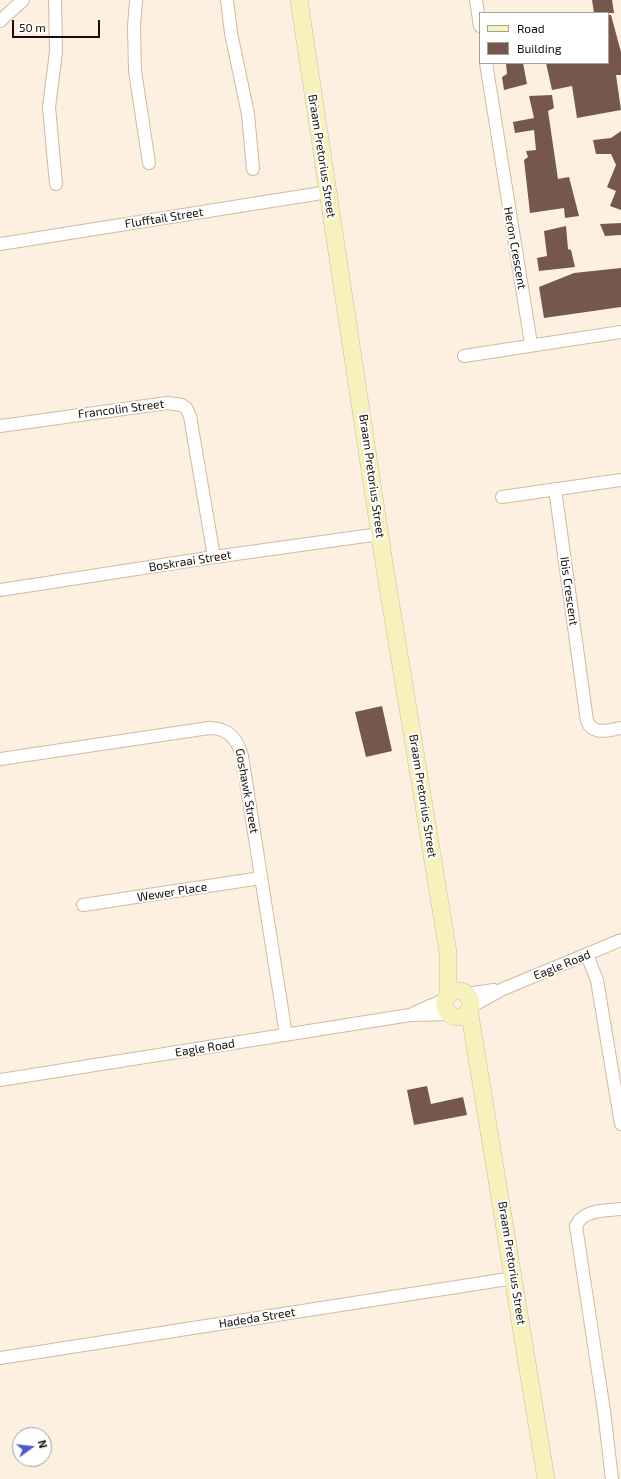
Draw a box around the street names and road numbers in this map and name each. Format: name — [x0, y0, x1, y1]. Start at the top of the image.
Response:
street label: Braam Pretorius Street — [305, 93, 339, 219]
street label: Flufftail Street — [124, 205, 204, 231]
street label: Heron Crescent — [501, 206, 529, 290]
street label: Francolin Street — [77, 397, 165, 421]
street label: Braam Pretorius Street — [356, 413, 388, 539]
street label: Boskraai Street — [148, 547, 232, 575]
street label: Ibis Crescent — [557, 556, 581, 626]
street label: Braam Pretorius Street — [406, 733, 440, 859]
street label: Goshawk Street — [232, 747, 262, 835]
street label: Wewer Place — [136, 879, 208, 905]
street label: Eagle Road — [531, 947, 593, 983]
street label: Eagle Road — [174, 1036, 236, 1060]
street label: Braam Pretorius Street — [495, 1200, 529, 1326]
street label: Hadeda Street — [218, 1305, 296, 1331]

